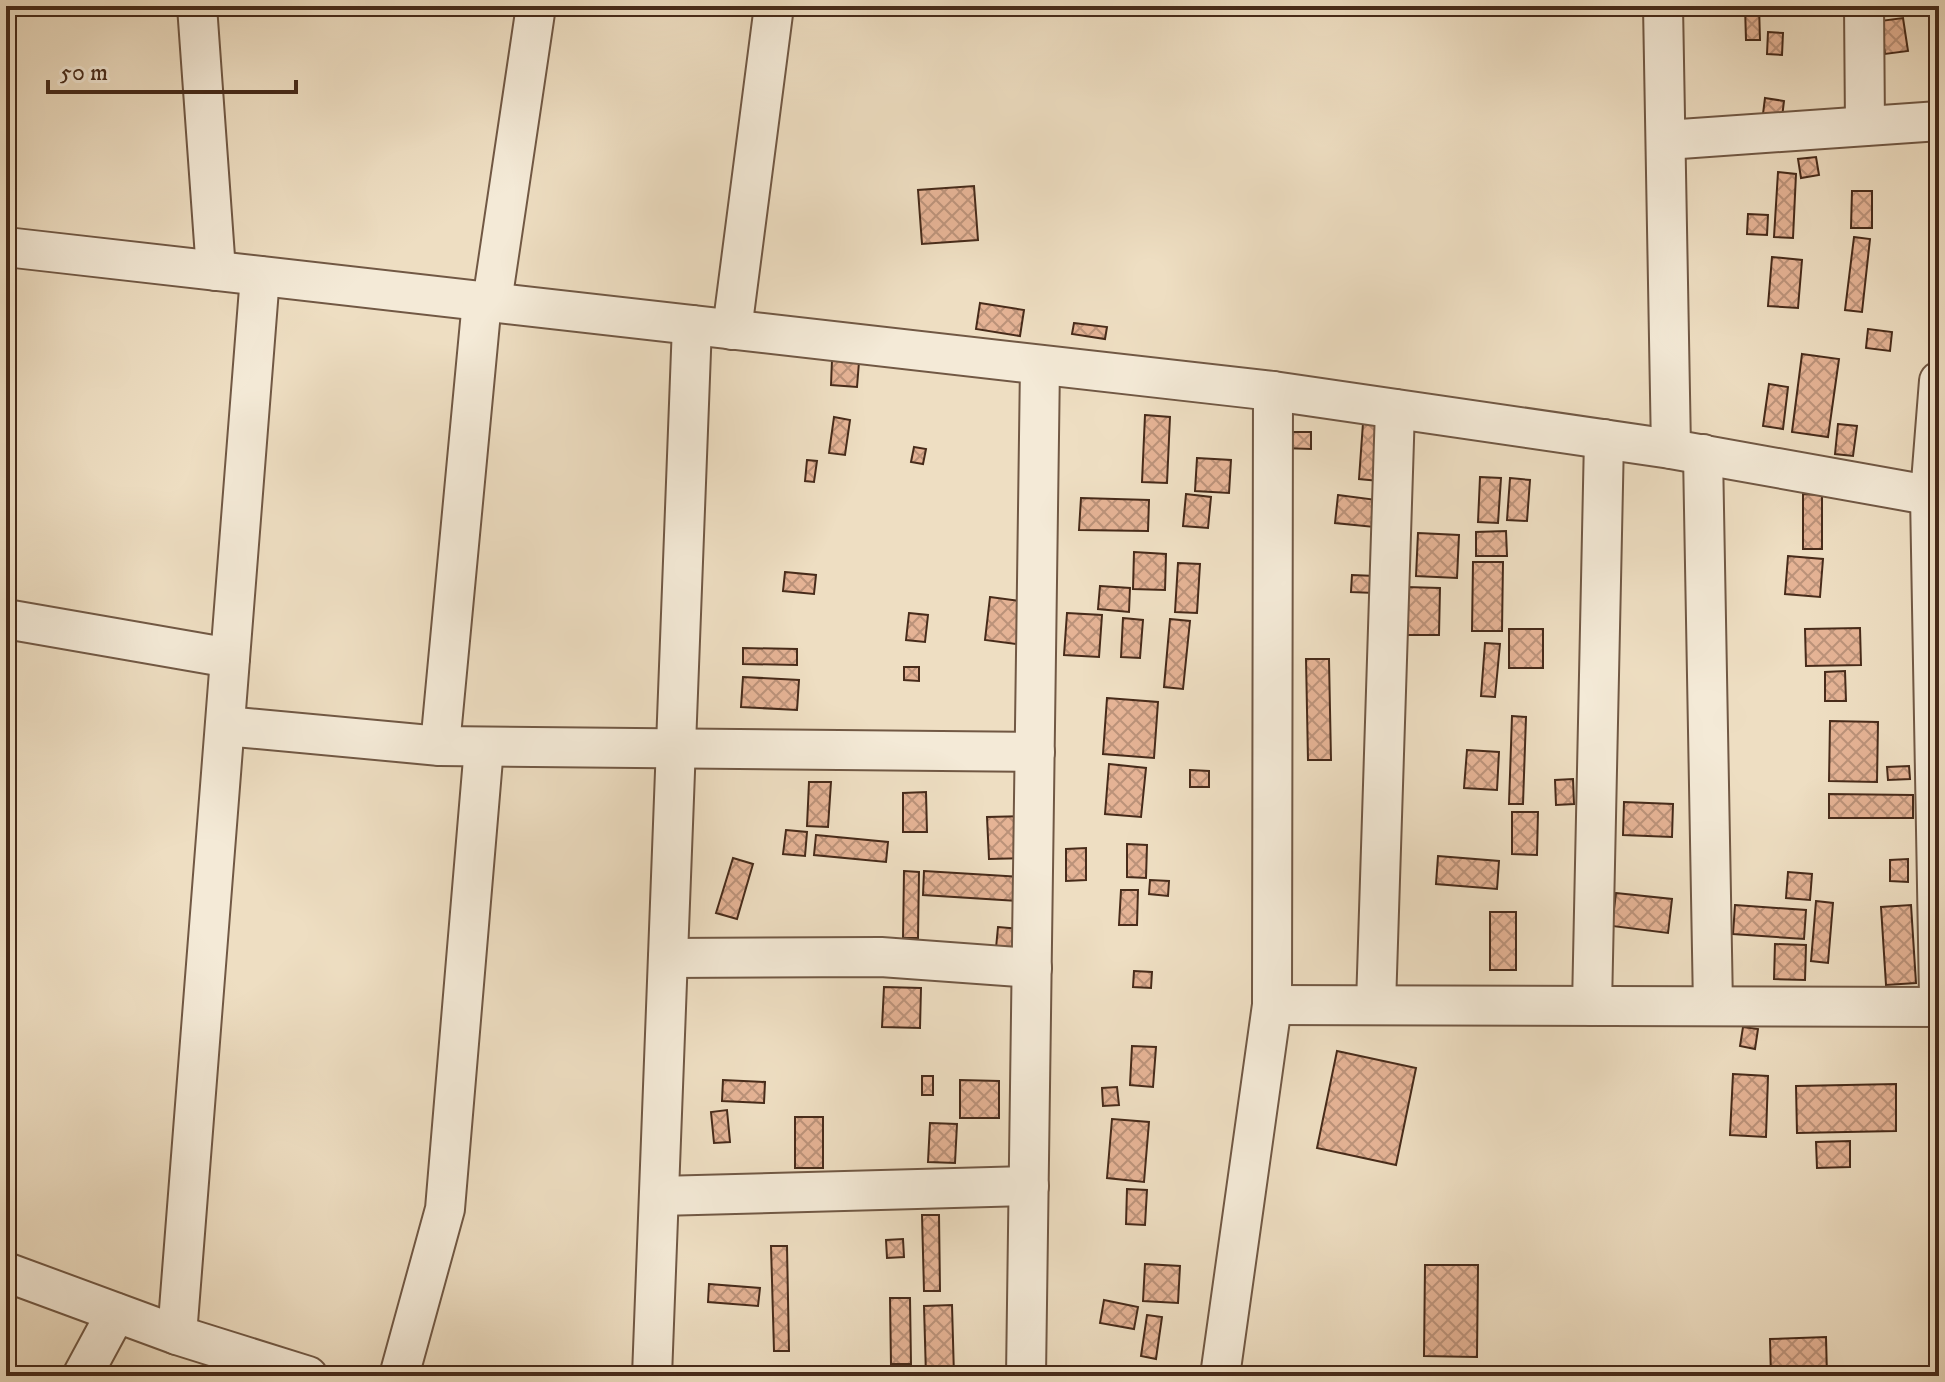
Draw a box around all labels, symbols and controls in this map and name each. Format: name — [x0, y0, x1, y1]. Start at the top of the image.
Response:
scale bar — [48, 44, 296, 94]
text: 50 m — [60, 58, 108, 88]

